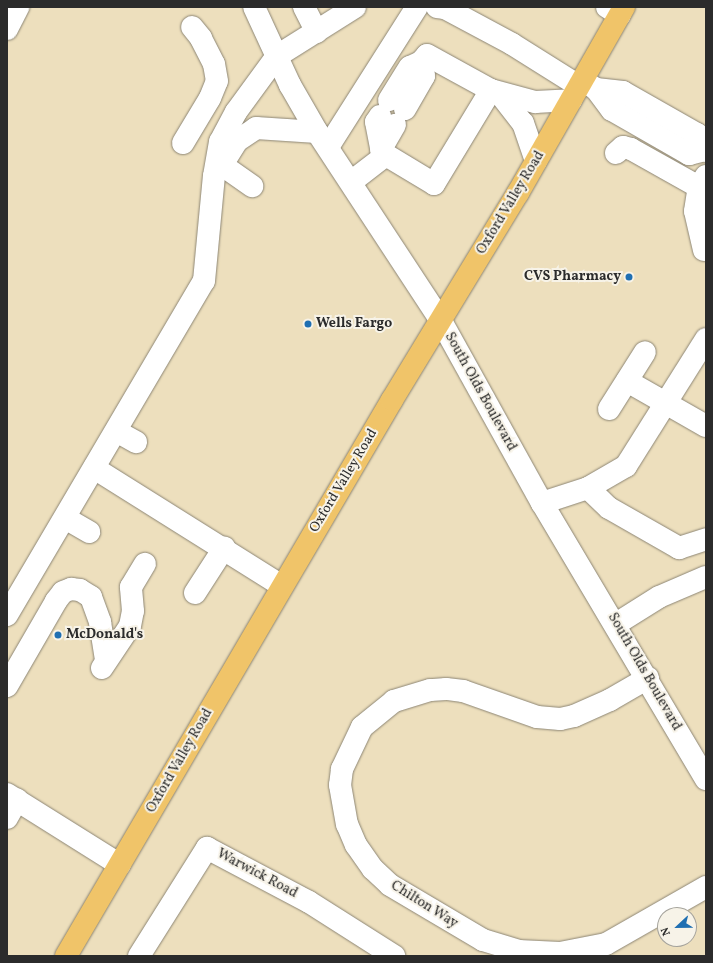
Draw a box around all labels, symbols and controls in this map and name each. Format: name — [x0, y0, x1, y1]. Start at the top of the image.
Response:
street label: Oxford Valley Road — [473, 148, 549, 258]
place label: CVS Pharmacy — [524, 269, 621, 285]
marker: CVS Pharmacy — [624, 272, 634, 282]
place label: Wells Fargo — [316, 316, 392, 332]
marker: Wells Fargo — [303, 319, 313, 329]
street label: South Olds Boulevard — [440, 330, 520, 454]
street label: Oxford Valley Road — [306, 426, 382, 536]
street label: South Olds Boulevard — [603, 610, 685, 734]
place label: McDonald's — [66, 627, 143, 643]
marker: McDonald's — [53, 630, 63, 640]
street label: Oxford Valley Road — [143, 705, 217, 817]
street label: Warwick Road — [214, 846, 300, 902]
street label: Chilton Way — [387, 878, 461, 932]
north arrow — [657, 907, 697, 947]
text: N — [658, 925, 675, 938]

